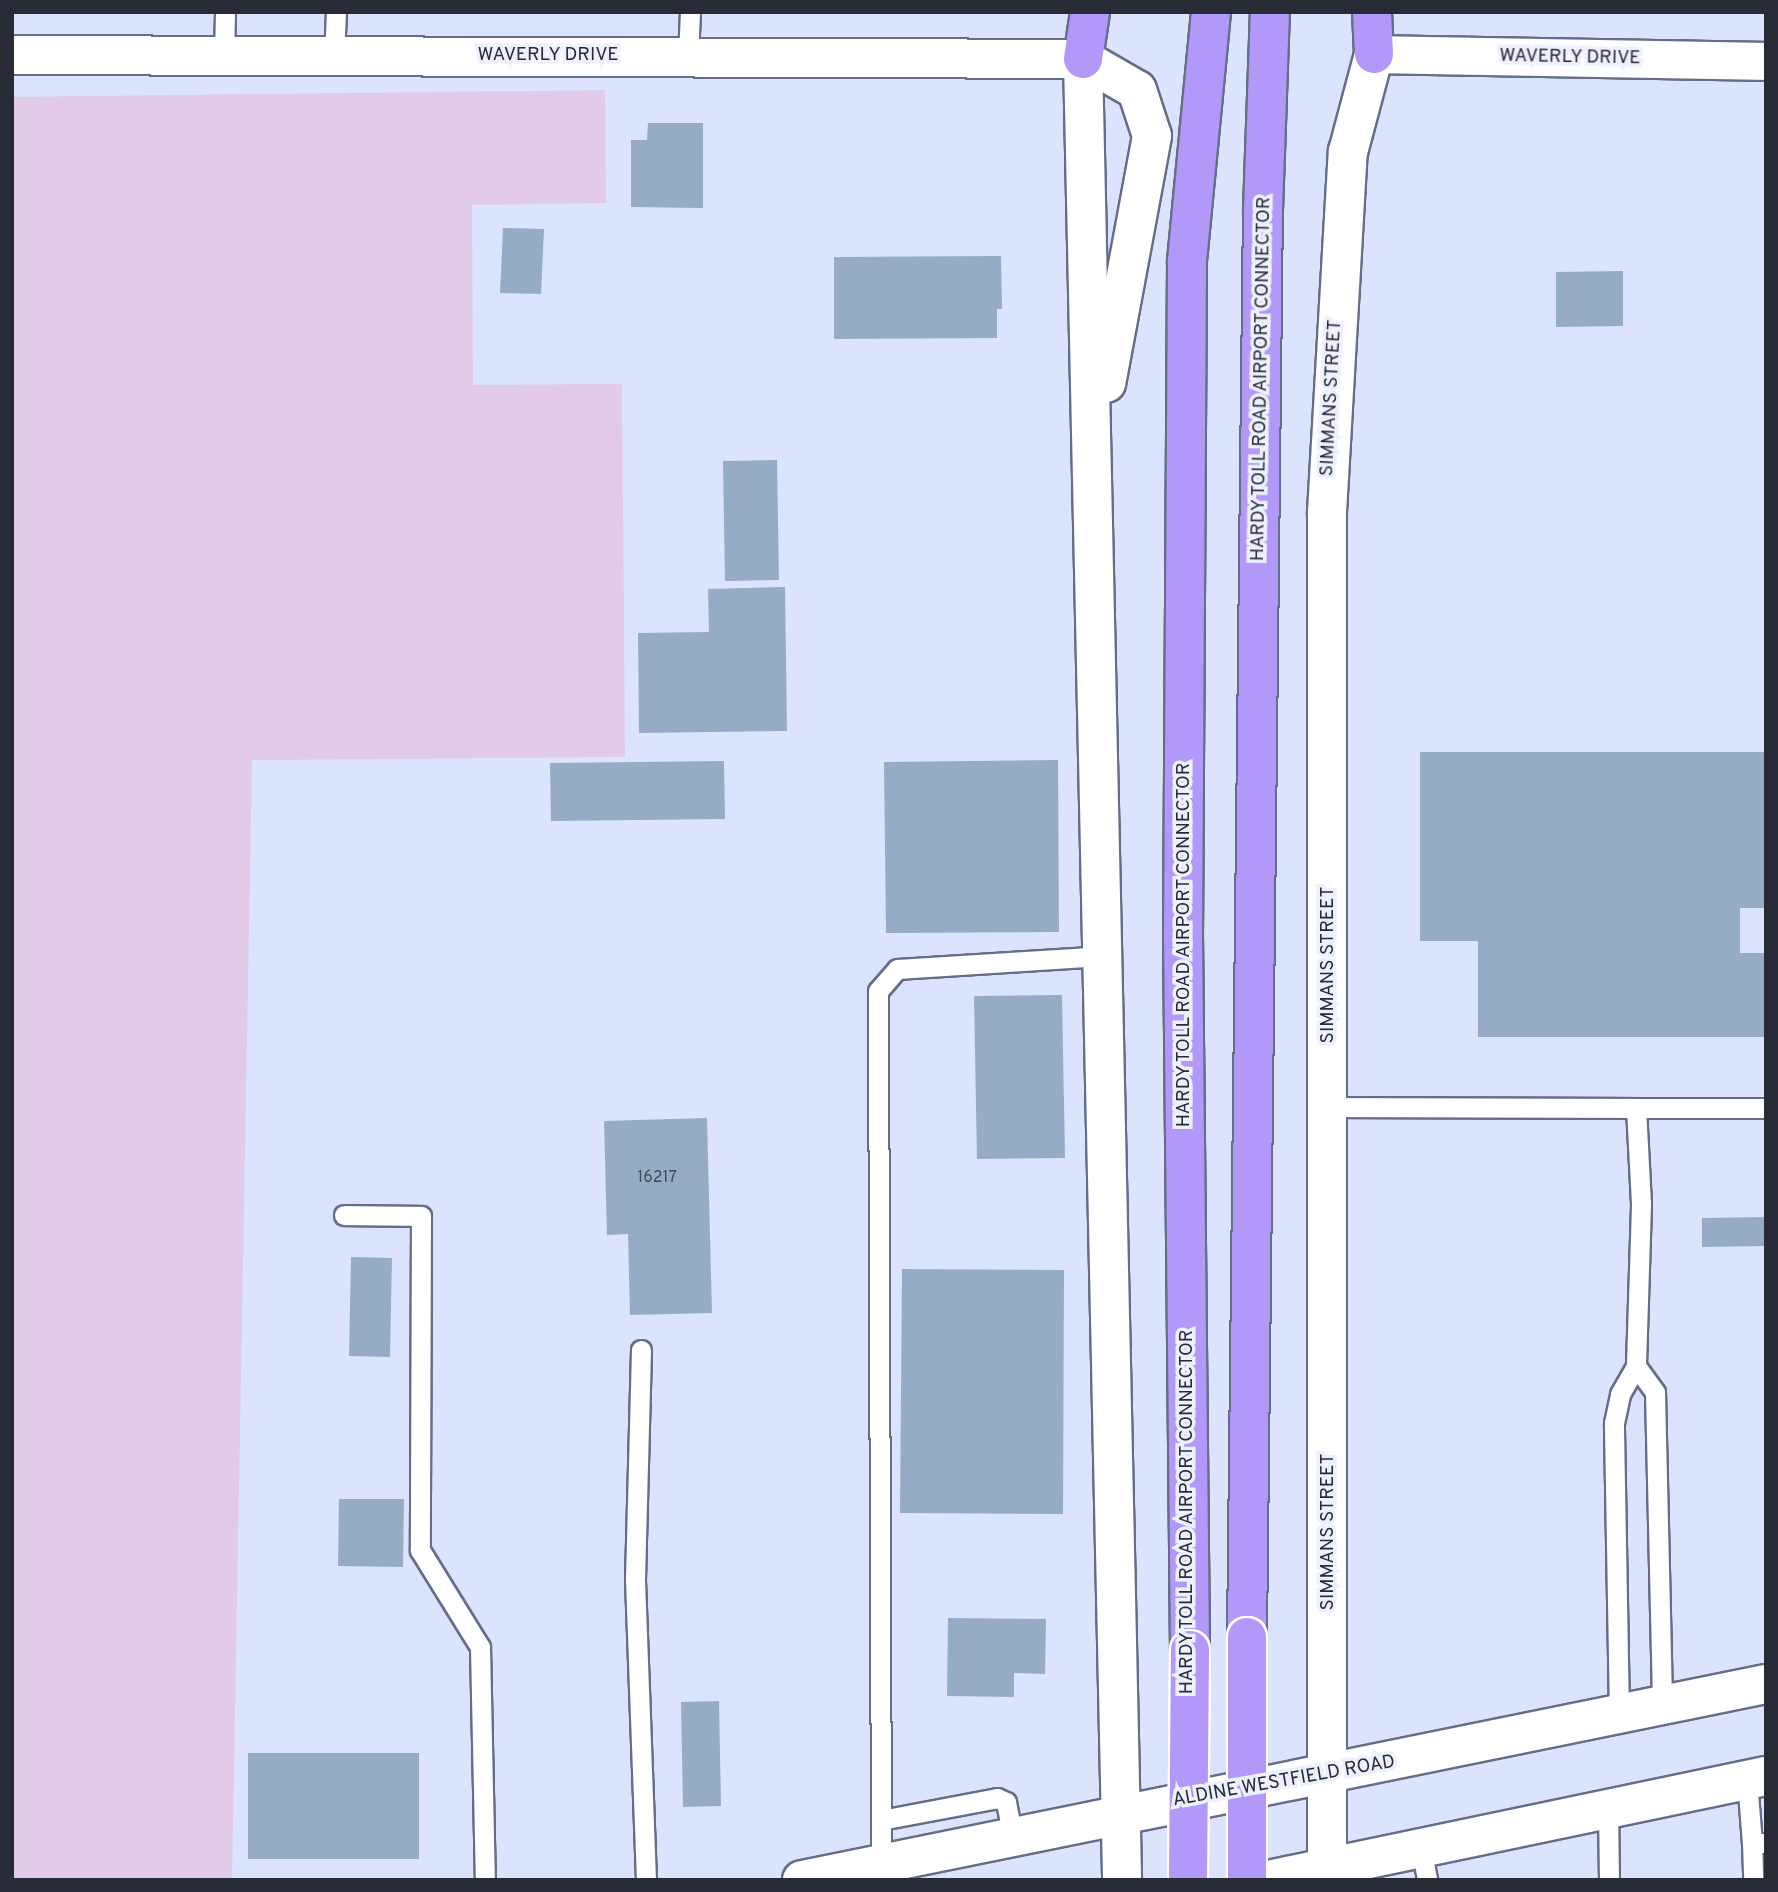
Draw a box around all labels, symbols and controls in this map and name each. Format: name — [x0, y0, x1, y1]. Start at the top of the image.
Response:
street label: WAVERLY DRIVE — [477, 45, 619, 67]
street label: WAVERLY DRIVE — [1499, 45, 1641, 71]
street label: HARDY TOLL ROAD AIRPORT CONNECTOR — [1247, 195, 1277, 563]
street label: SIMMANS STREET — [1317, 319, 1347, 477]
street label: HARDY TOLL ROAD AIRPORT CONNECTOR — [1174, 761, 1196, 1129]
street label: SIMMANS STREET — [1318, 887, 1340, 1043]
house number: 16217 — [637, 1168, 677, 1188]
street label: HARDY TOLL ROAD AIRPORT CONNECTOR — [1177, 1328, 1199, 1696]
street label: SIMMANS STREET — [1318, 1454, 1340, 1610]
street label: ALDINE WESTFIELD ROAD — [1171, 1751, 1397, 1813]

